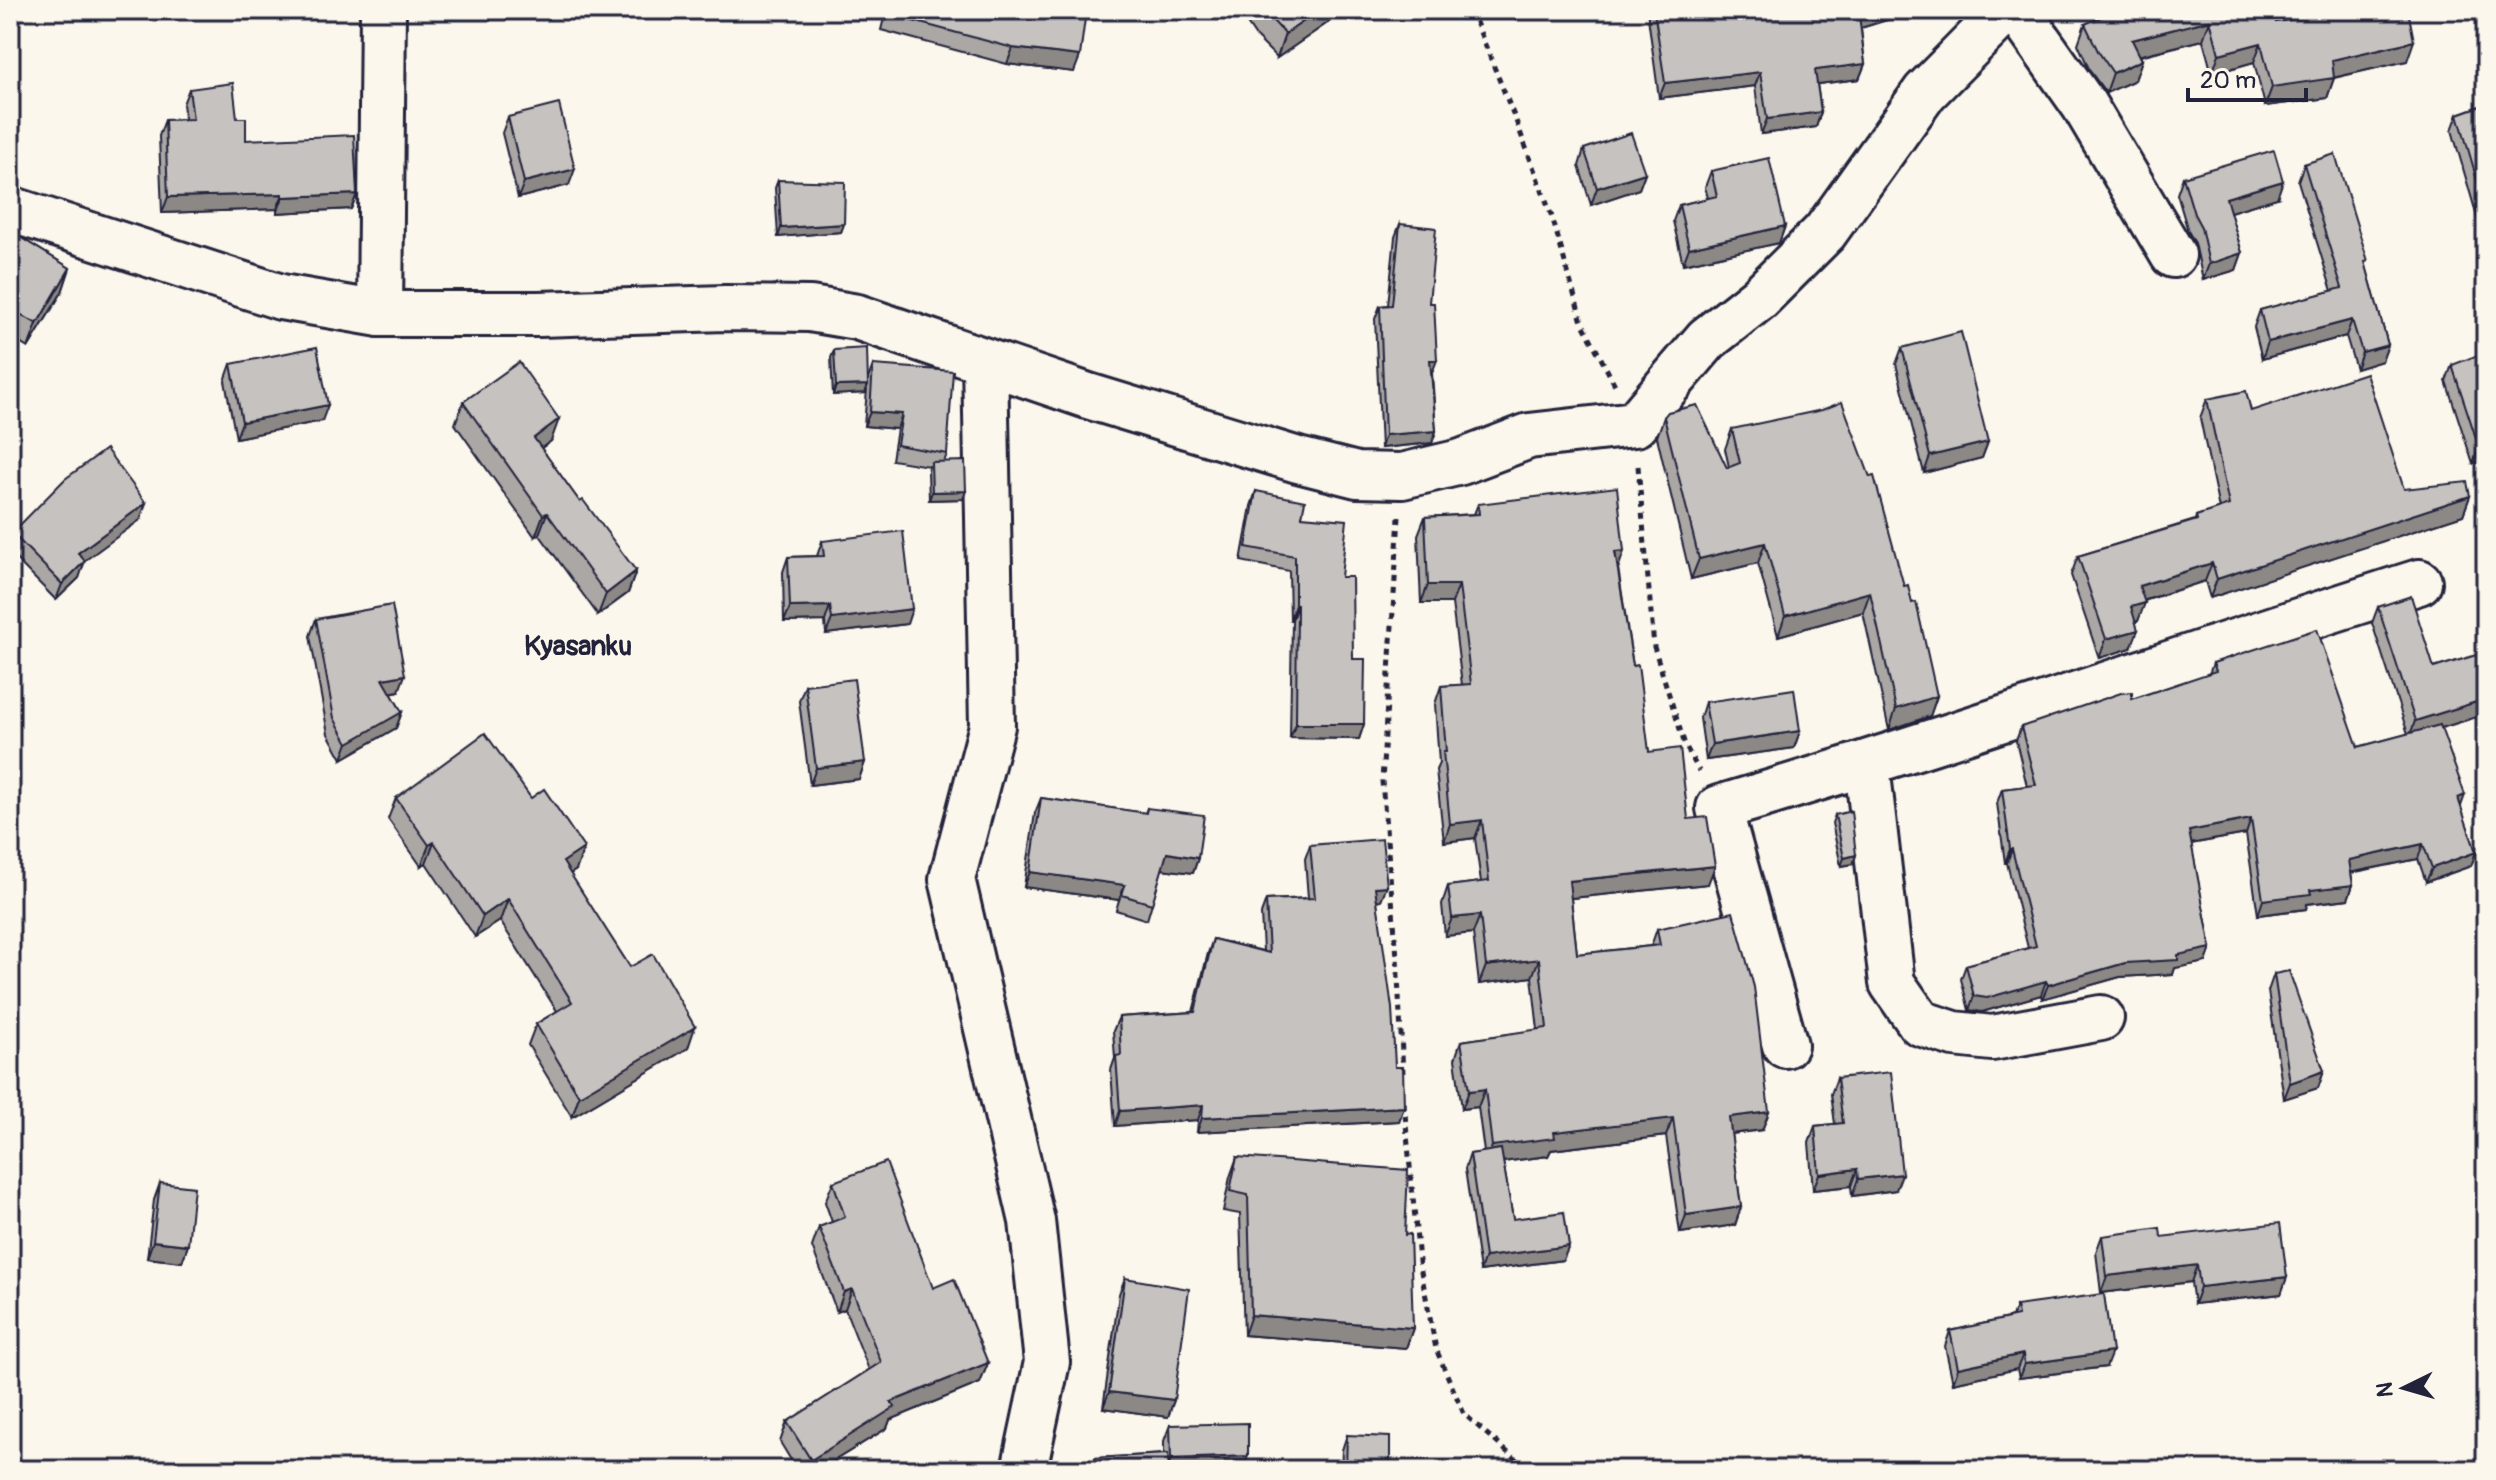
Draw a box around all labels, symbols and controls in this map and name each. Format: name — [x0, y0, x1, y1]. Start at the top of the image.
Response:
scale bar — [2188, 52, 2306, 102]
text: 20 m — [2200, 66, 2256, 95]
district label: Kyasanku — [524, 629, 632, 664]
north arrow — [2364, 1348, 2444, 1428]
text: N — [2370, 1381, 2400, 1398]

